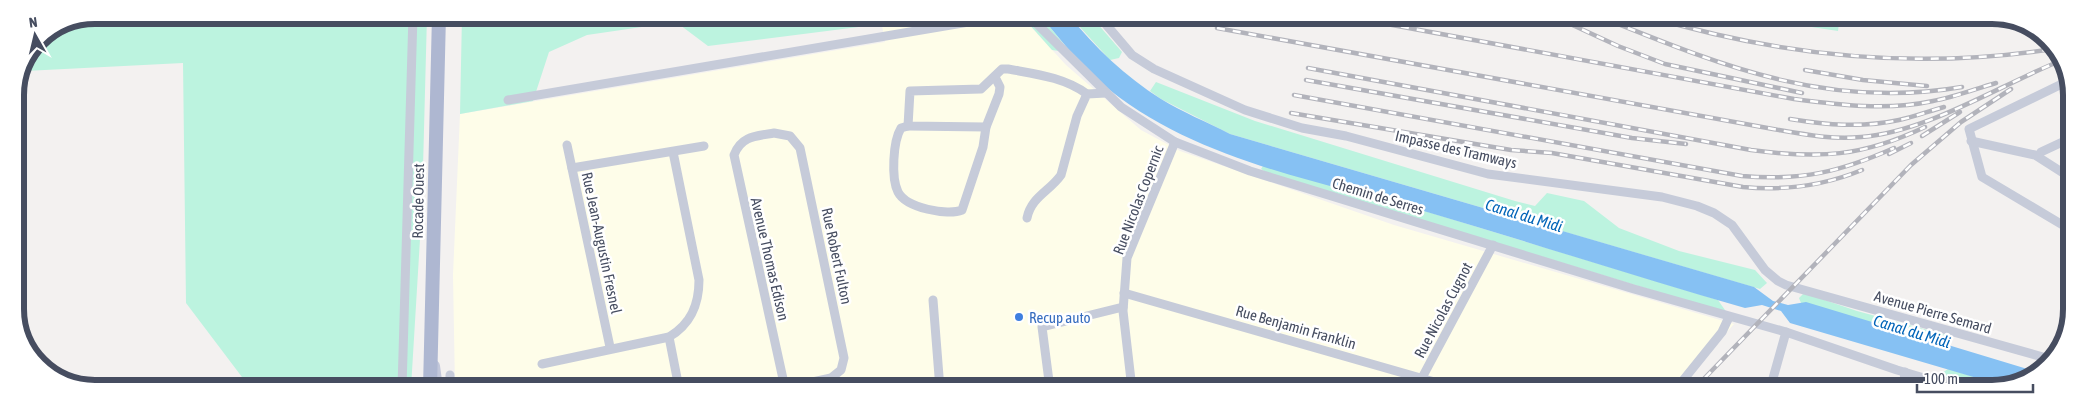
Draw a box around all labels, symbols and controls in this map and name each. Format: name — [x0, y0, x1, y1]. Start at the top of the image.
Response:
north arrow — [10, 10, 60, 60]
text: N — [28, 14, 38, 31]
street label: Impasse des Tramways — [1394, 127, 1518, 171]
street label: Rue Nicolas Copernic — [1109, 143, 1167, 257]
street label: Rocade Ouest — [409, 163, 427, 239]
street label: Rue Jean-Augustin Fresnel — [579, 171, 625, 315]
street label: Chemin de Serres — [1330, 174, 1426, 218]
water label: Canal du Midi — [1483, 195, 1565, 235]
street label: Avenue Thomas Edison — [748, 196, 792, 322]
street label: Rue Robert Fulton — [818, 206, 856, 306]
street label: Rue Nicolas Cugnot — [1411, 259, 1475, 361]
street label: Avenue Pierre Semard — [1872, 287, 1994, 337]
street label: Rue Benjamin Franklin — [1234, 302, 1358, 352]
place label: Recup auto — [1029, 309, 1091, 326]
marker: Recup auto — [1013, 311, 1025, 323]
water label: Canal du Midi — [1871, 311, 1953, 351]
scale bar — [1917, 362, 2033, 394]
text: 100 m — [1924, 370, 1958, 387]

